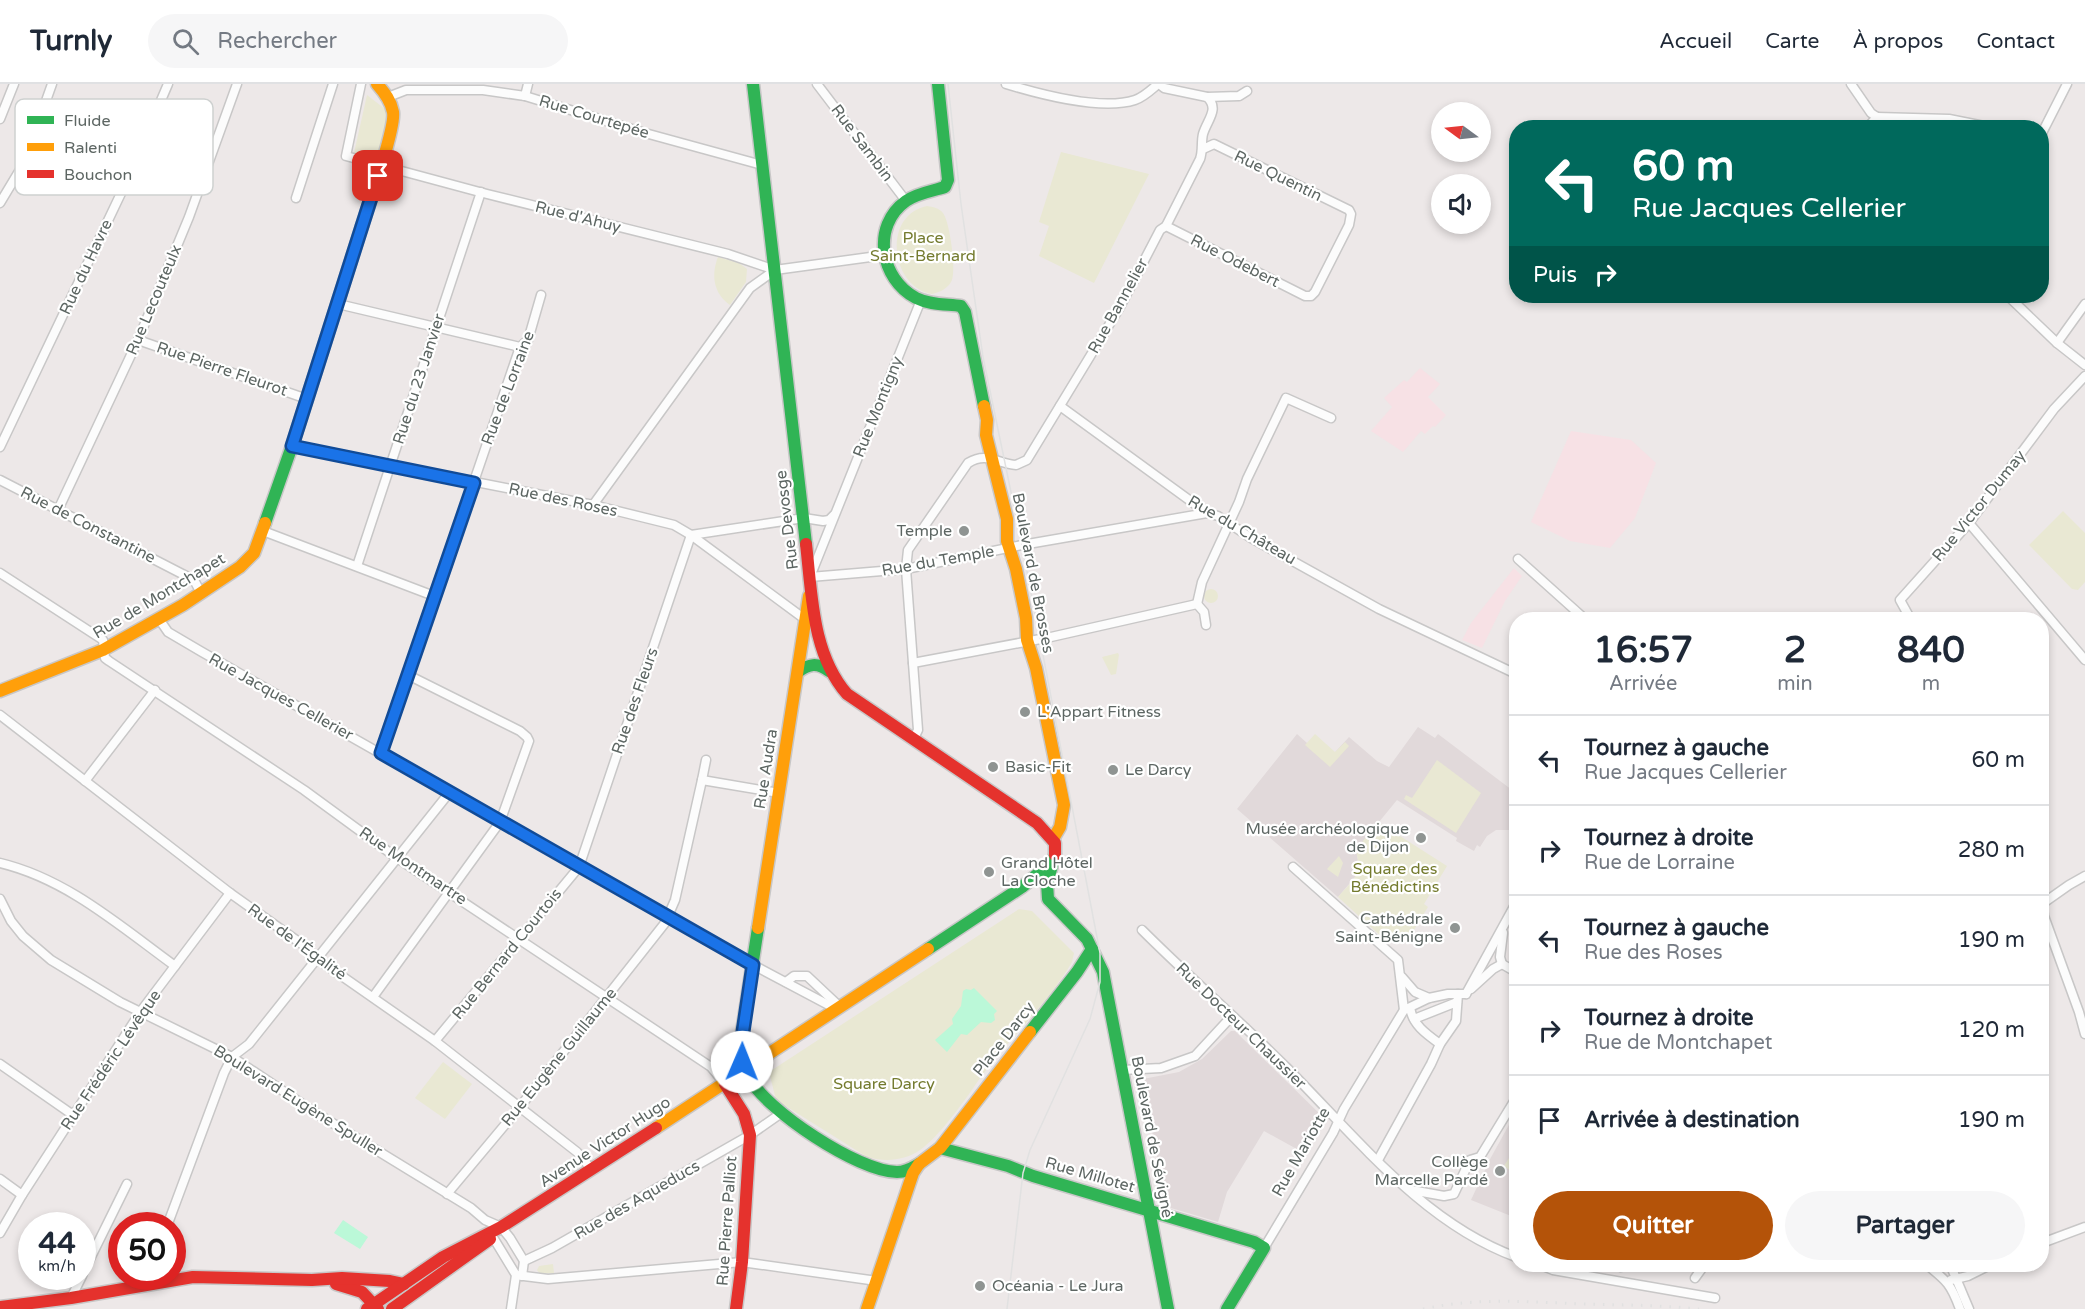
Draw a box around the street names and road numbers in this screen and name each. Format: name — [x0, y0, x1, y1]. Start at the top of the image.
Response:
street label: Rue Courtepée — [537, 91, 651, 143]
street label: Rue Sambin — [826, 100, 898, 186]
street label: Rue Quentin — [1231, 146, 1325, 206]
street label: Rue d'Ahuy — [533, 197, 623, 237]
street label: Rue du Havre — [55, 216, 117, 318]
street label: Rue Odebert — [1187, 230, 1283, 292]
street label: Rue Lecouteulx — [122, 242, 186, 358]
street label: Rue Bannelier — [1084, 254, 1153, 357]
street label: Rue du 23 Janvier — [388, 310, 450, 447]
street label: Rue de Lorraine — [477, 328, 539, 448]
street label: Rue Pierre Fleurot — [154, 337, 290, 401]
street label: Rue Montigny — [849, 353, 908, 460]
street label: Rue Victor Dumay — [1928, 446, 2030, 566]
street label: Rue Devosge — [771, 469, 803, 571]
street label: Rue des Roses — [507, 479, 619, 521]
street label: Rue de Constantine — [17, 482, 159, 568]
street label: Boulevard de Brosses — [1008, 491, 1058, 655]
street label: Rue du Château — [1184, 491, 1300, 569]
street label: Rue du Temple — [880, 541, 996, 581]
street label: Rue de Montchapet — [89, 549, 229, 643]
street label: Rue des Fleurs — [607, 645, 663, 757]
street label: Rue Jacques Cellerier — [205, 649, 358, 745]
street label: Rue Audra — [750, 727, 782, 811]
street label: Rue Montmartre — [355, 823, 471, 909]
street label: Rue Bernard Courtois — [448, 884, 566, 1024]
street label: Rue de l'Égalité — [244, 899, 350, 985]
street label: Rue Docteur Chaussier — [1172, 959, 1311, 1094]
street label: Rue Eugène Guillaume — [497, 984, 621, 1130]
street label: Rue Frédéric Lévêque — [57, 986, 165, 1134]
street label: Place Darcy — [969, 997, 1040, 1080]
street label: Boulevard Eugène Spuller — [210, 1041, 387, 1162]
street label: Boulevard de Sévigné — [1126, 1054, 1178, 1220]
street label: Avenue Victor Hugo — [536, 1092, 674, 1192]
street label: Rue Mariotte — [1267, 1104, 1335, 1200]
street label: Rue Millotet — [1043, 1153, 1137, 1197]
street label: Rue Pierre Palliot — [712, 1155, 742, 1287]
street label: Rue des Aqueducs — [570, 1156, 704, 1244]

